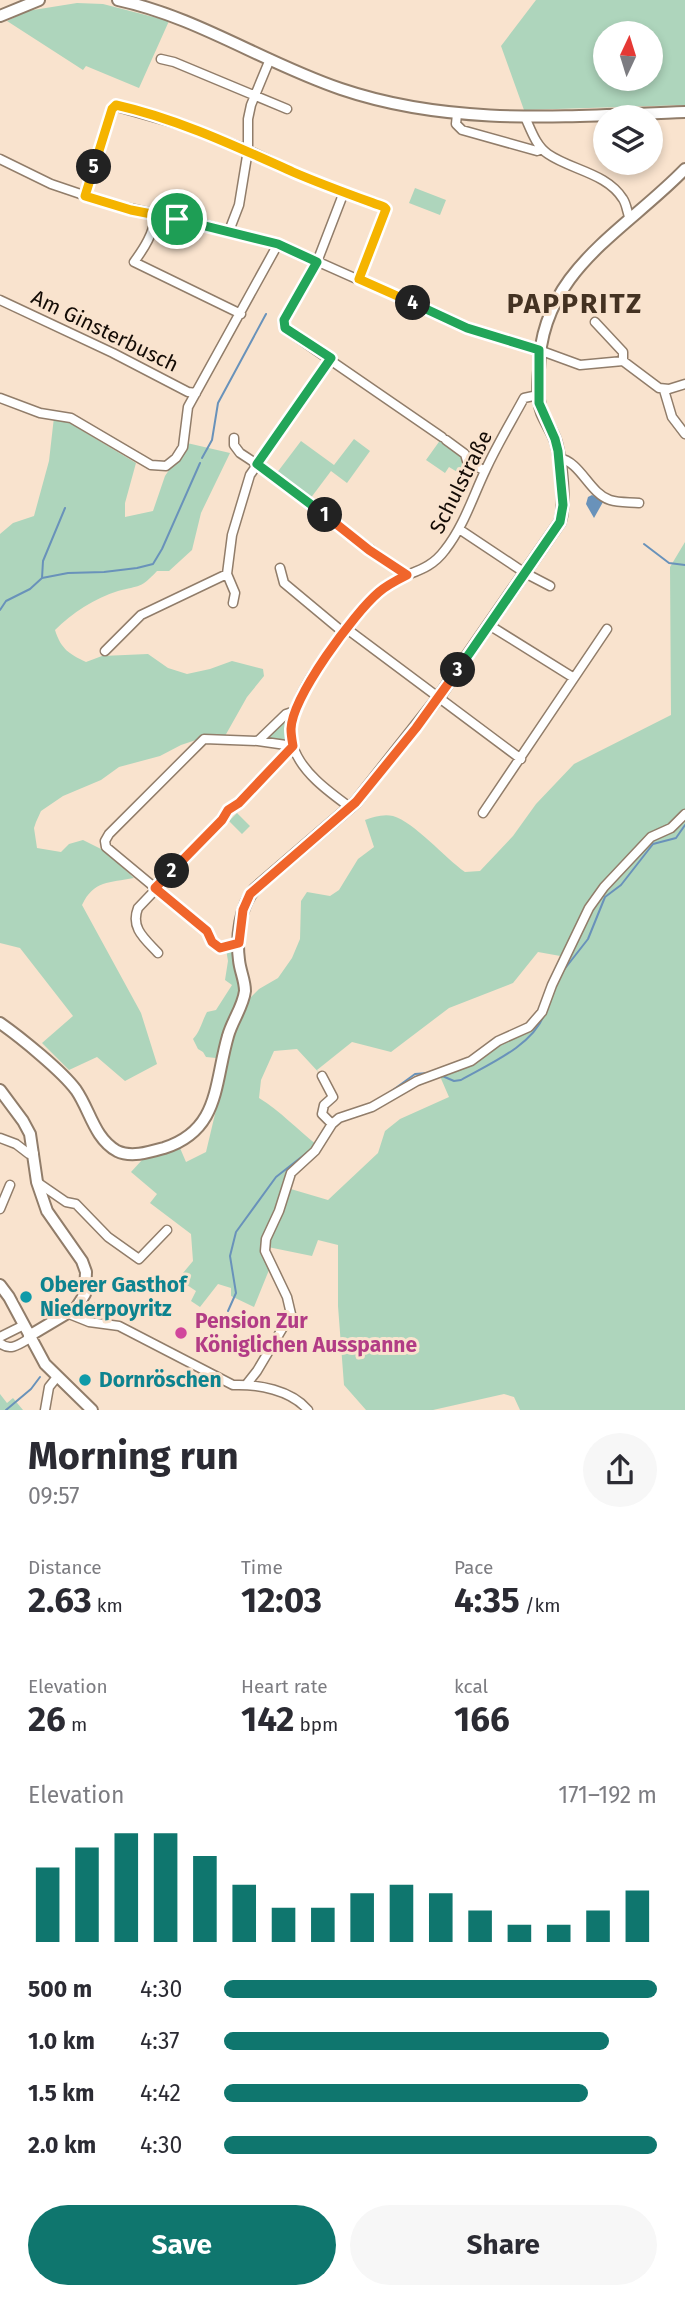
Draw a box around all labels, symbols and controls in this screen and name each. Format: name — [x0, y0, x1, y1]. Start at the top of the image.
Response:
north arrow — [593, 21, 663, 91]
map controls — [593, 21, 663, 175]
button: layers — [593, 105, 663, 175]
pin: 5 — [76, 150, 112, 184]
text: 5 — [88, 155, 99, 178]
pin — [147, 189, 207, 249]
icon: arrive — [158, 200, 196, 238]
street label: Am Ginsterbusch — [27, 284, 183, 378]
pin: 4 — [396, 286, 430, 320]
district label: PAPPRITZ — [507, 287, 643, 320]
text: 4 — [407, 291, 418, 314]
street label: Schulstraße — [424, 426, 498, 538]
pin: 1 — [308, 498, 342, 532]
text: 1 — [320, 503, 329, 526]
pin: 3 — [440, 652, 476, 688]
text: 3 — [453, 658, 462, 681]
pin: 2 — [154, 854, 190, 888]
text: 2 — [167, 859, 176, 882]
place label: Oberer Gasthof Niederpoyritz — [40, 1272, 189, 1322]
marker: Oberer Gasthof Niederpoyritz — [18, 1289, 34, 1305]
place label: Pension Zur Königlichen Ausspanne — [195, 1308, 417, 1358]
marker: Pension Zur Königlichen Ausspanne — [173, 1325, 189, 1341]
place label: Dornröschen — [99, 1367, 222, 1393]
marker: Dornröschen — [77, 1372, 93, 1388]
text: Morning run — [28, 1433, 239, 1479]
button: share — [583, 1433, 657, 1507]
text: 09:57 — [28, 1482, 79, 1510]
text: Distance — [28, 1556, 102, 1579]
text: Time — [241, 1556, 283, 1579]
text: Pace — [454, 1556, 493, 1579]
text: 2.63 — [28, 1579, 92, 1621]
text: 12:03 — [241, 1579, 322, 1621]
text: 4:35 — [454, 1579, 520, 1621]
text: km — [92, 1594, 123, 1617]
text: /km — [520, 1594, 561, 1617]
text: Elevation — [28, 1675, 108, 1698]
text: Heart rate — [241, 1675, 328, 1698]
text: kcal — [454, 1675, 488, 1698]
text: 26 — [28, 1698, 66, 1740]
text: 142 — [241, 1698, 294, 1740]
text: 166 — [454, 1698, 510, 1740]
text: m — [66, 1713, 87, 1736]
text: bpm — [294, 1713, 338, 1736]
text: Elevation — [28, 1781, 124, 1809]
text: 171–192 m — [558, 1781, 657, 1809]
text: 500 m — [28, 1975, 92, 2003]
text: 4:30 — [140, 1975, 182, 2003]
text: 1.0 km — [28, 2027, 95, 2055]
text: 4:37 — [140, 2027, 180, 2055]
text: 1.5 km — [28, 2079, 94, 2107]
text: 4:42 — [140, 2079, 181, 2107]
text: 2.0 km — [28, 2131, 96, 2159]
text: 4:30 — [140, 2131, 182, 2159]
button: Save — [28, 2205, 336, 2285]
button: Share — [350, 2205, 657, 2285]

